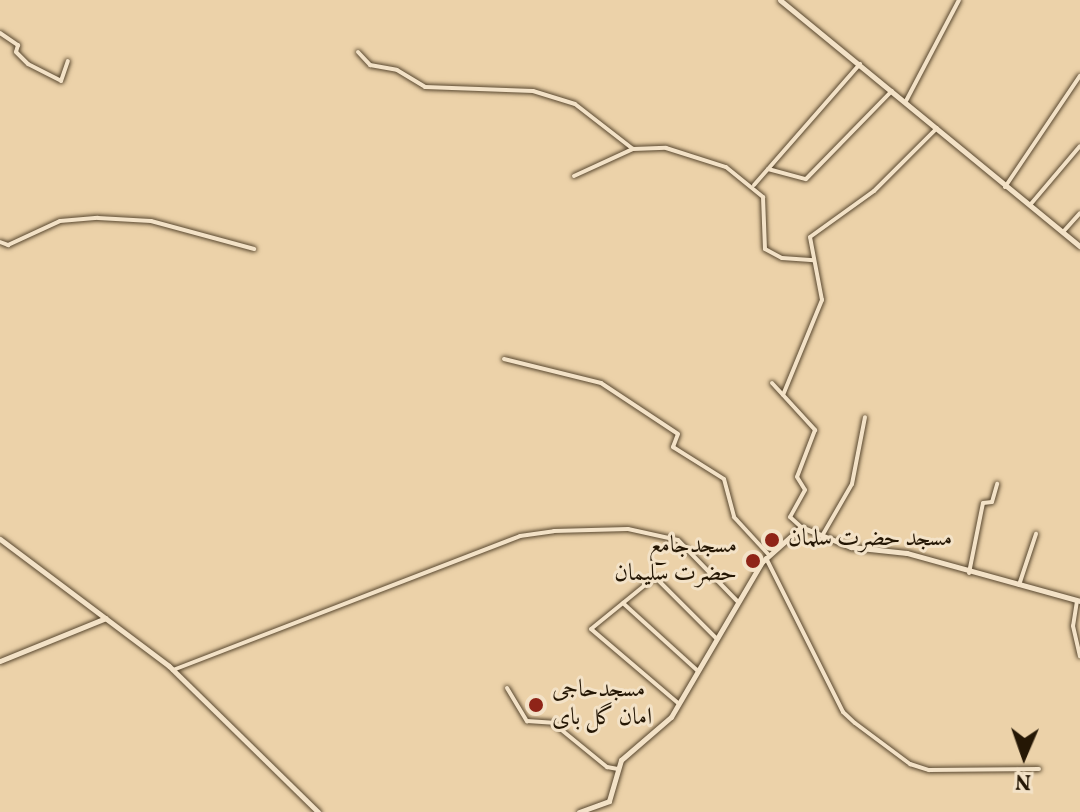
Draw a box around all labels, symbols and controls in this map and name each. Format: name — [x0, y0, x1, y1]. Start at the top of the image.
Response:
place label: مسجد حضرت سلمان — [788, 526, 952, 554]
marker: مسجد حضرت سلمان — [763, 531, 781, 549]
place label: مسجدجامع حضرت سلیمان — [614, 533, 737, 589]
marker: مسجدجامع حضرت سلیمان — [744, 552, 762, 570]
place label: مسجدحاجی امان گل بای — [552, 677, 652, 733]
marker: مسجدحاجی امان گل بای — [527, 696, 545, 714]
north arrow — [984, 716, 1064, 796]
text: N — [1015, 765, 1032, 796]

